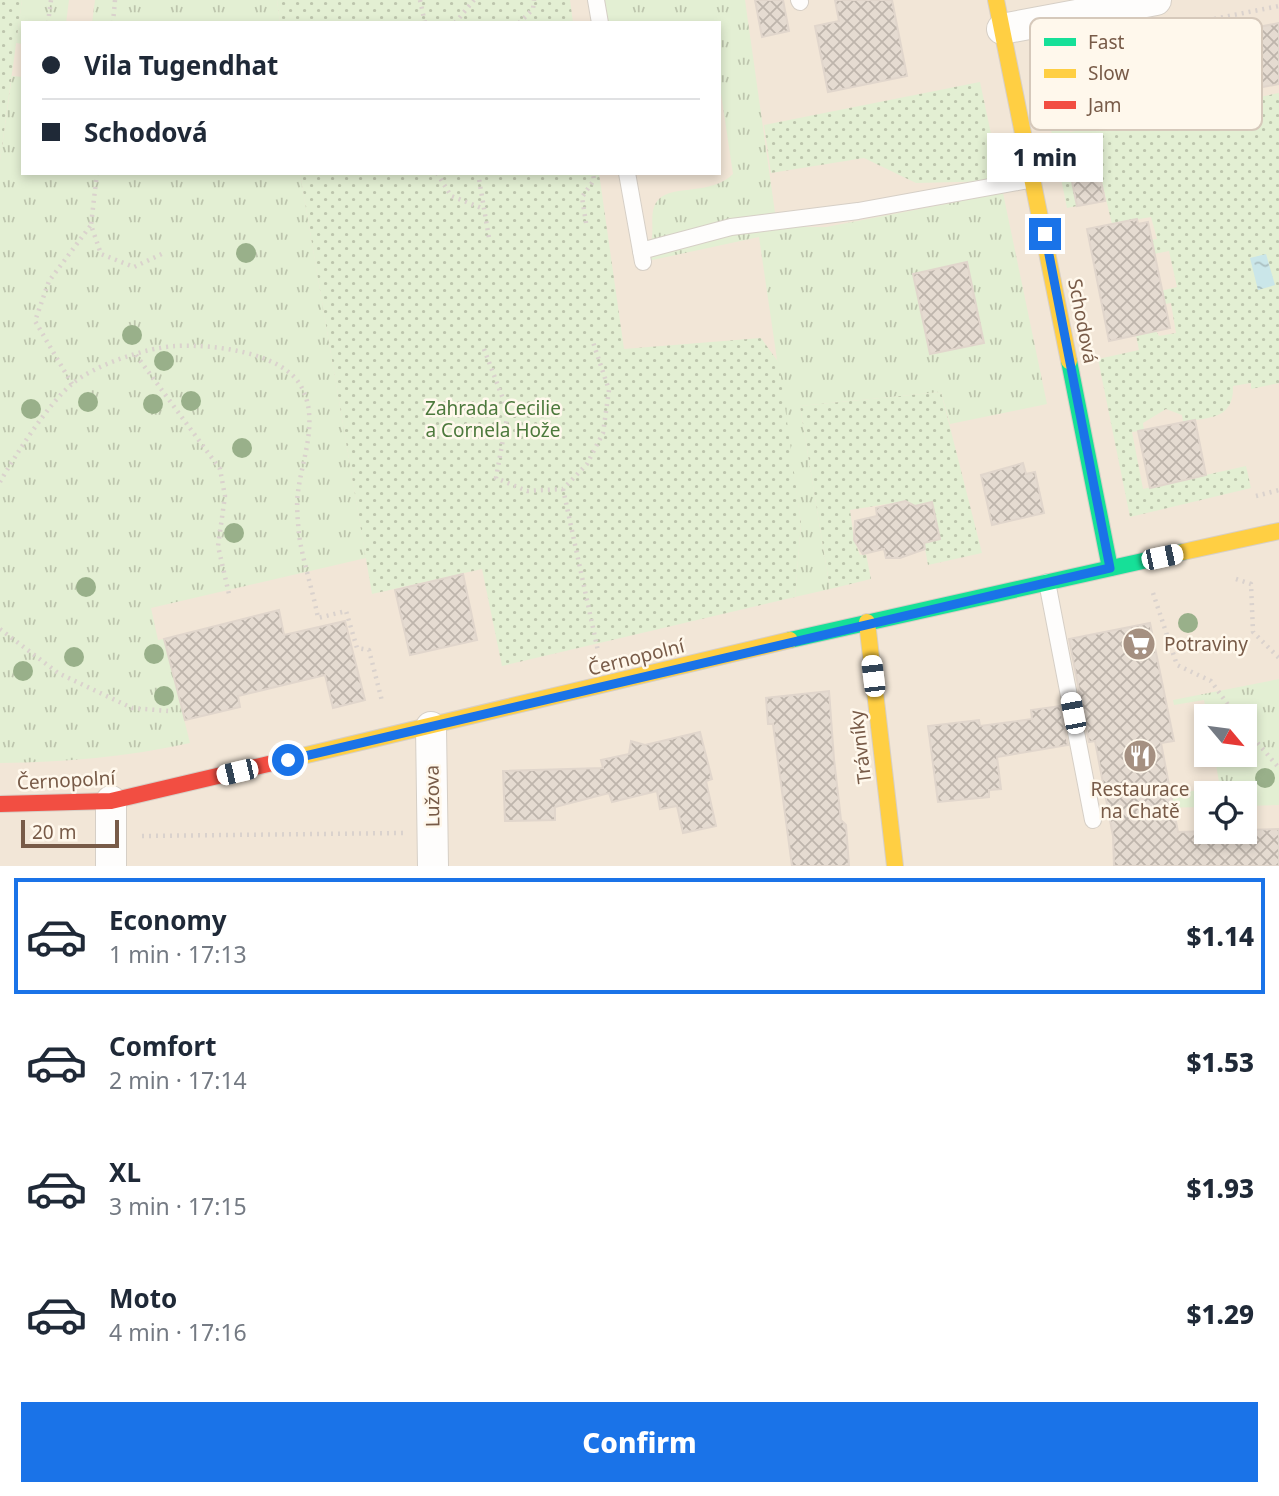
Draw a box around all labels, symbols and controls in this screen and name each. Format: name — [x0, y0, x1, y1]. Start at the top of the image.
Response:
legend — [1030, 18, 1262, 130]
text: Fast — [1088, 29, 1125, 55]
text: Vila Tugendhat — [84, 47, 278, 83]
text: Slow — [1088, 60, 1129, 86]
text: Jam — [1086, 92, 1122, 118]
text: Schodová — [84, 114, 207, 150]
callout: 1 min — [987, 132, 1103, 182]
text: 1 min — [1013, 141, 1077, 173]
route end — [1029, 218, 1061, 250]
street label: Schodová — [1062, 276, 1104, 366]
park label: Zahrada Cecilie a Cornela Hože — [425, 395, 561, 443]
car — [1140, 542, 1185, 572]
supermarket icon: Potraviny — [1120, 625, 1158, 663]
place label: Potraviny — [1164, 631, 1248, 657]
street label: Černopolní — [585, 632, 688, 682]
car — [861, 654, 886, 698]
car — [1059, 690, 1088, 736]
north arrow — [1194, 704, 1256, 766]
map controls — [1194, 704, 1257, 844]
street label: Trávníky — [843, 708, 877, 785]
restaurant icon: Restaurace na Chatě — [1121, 737, 1159, 775]
route start — [272, 744, 304, 776]
car — [215, 757, 260, 787]
street label: Černopolní — [16, 764, 117, 796]
street label: Lužova — [418, 765, 446, 827]
place label: Restaurace na Chatě — [1091, 776, 1189, 824]
button: locate — [1194, 781, 1257, 844]
scale bar — [21, 817, 119, 849]
text: 20 m — [32, 819, 76, 845]
text: Economy — [109, 902, 227, 938]
icon: car — [25, 905, 88, 968]
text: $1.14 — [1187, 918, 1254, 954]
text: 1 min · 17:13 — [109, 938, 247, 970]
text: Comfort — [109, 1028, 217, 1064]
icon: car — [25, 1031, 88, 1094]
text: $1.53 — [1187, 1044, 1254, 1080]
text: 2 min · 17:14 — [109, 1064, 247, 1096]
text: XL — [109, 1154, 141, 1190]
icon: car — [25, 1157, 88, 1220]
text: $1.93 — [1187, 1170, 1254, 1206]
text: 3 min · 17:15 — [109, 1190, 247, 1222]
text: Moto — [109, 1280, 177, 1316]
icon: car — [25, 1283, 88, 1346]
text: $1.29 — [1187, 1296, 1254, 1332]
text: 4 min · 17:16 — [109, 1316, 247, 1348]
button: Confirm — [21, 1402, 1258, 1482]

